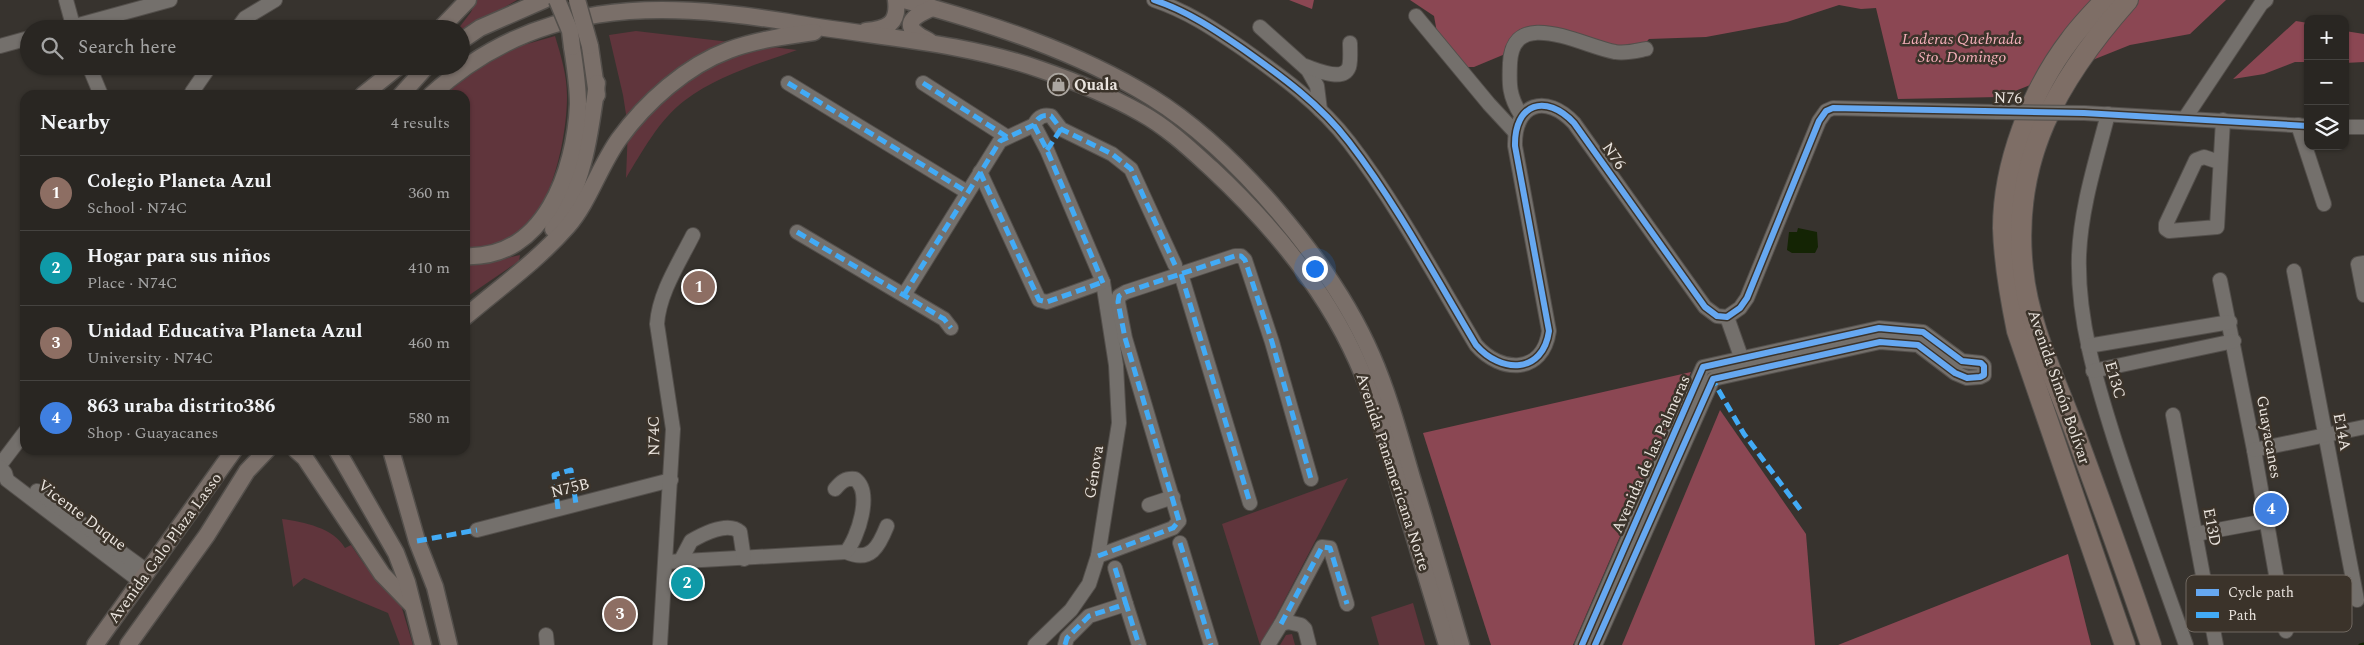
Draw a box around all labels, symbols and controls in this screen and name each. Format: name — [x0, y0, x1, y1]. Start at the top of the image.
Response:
map controls — [2304, 15, 2349, 150]
button: + — [2304, 15, 2349, 60]
search box — [20, 20, 470, 75]
park label: Laderas Quebrada Sto. Domingo — [1902, 27, 2022, 69]
text: Search here — [78, 33, 177, 62]
icon: search — [38, 34, 66, 62]
button: − — [2304, 60, 2349, 105]
shop icon: Quala — [1046, 73, 1070, 97]
place label: Quala — [1074, 73, 1118, 97]
street label: N76 — [1993, 86, 2023, 110]
button: layers — [2304, 105, 2349, 150]
text: Nearby — [40, 107, 110, 139]
text: 4 results — [391, 111, 450, 135]
street label: N76 — [1596, 137, 1632, 175]
text: Colegio Planeta Azul — [87, 167, 272, 196]
text: 1 — [52, 181, 60, 205]
text: 360 m — [408, 181, 450, 205]
text: School · N74C — [87, 196, 187, 220]
text: Hogar para sus niños — [87, 242, 271, 271]
text: 2 — [52, 256, 60, 280]
text: 410 m — [408, 256, 450, 280]
your location — [1302, 256, 1328, 282]
pin: 1 — [683, 268, 715, 306]
text: Place · N74C — [87, 271, 178, 295]
street label: Avenida Simón Bolívar — [2021, 307, 2097, 467]
text: Unidad Educativa Planeta Azul — [87, 317, 362, 346]
text: 3 — [52, 331, 60, 355]
text: 460 m — [408, 331, 450, 355]
text: University · N74C — [87, 346, 213, 370]
street label: E13C — [2098, 358, 2132, 402]
street label: Avenida Panamericana Norte — [1350, 370, 1436, 574]
street label: Avenida de las Palmeras — [1605, 371, 1697, 537]
text: 863 uraba distrito386 — [87, 392, 276, 421]
street label: Guayacanes — [2250, 394, 2288, 480]
text: 4 — [52, 406, 60, 430]
text: 580 m — [408, 406, 450, 430]
street label: E14A — [2327, 411, 2357, 453]
street label: N74C — [642, 416, 666, 456]
text: Shop · Guayacanes — [87, 421, 219, 445]
street label: Génova — [1078, 444, 1110, 500]
street label: Avenida Galo Plaza Lasso — [102, 468, 228, 628]
street label: N75B — [548, 472, 592, 504]
street label: Vicente Duque — [32, 474, 132, 556]
pin: 4 — [2255, 490, 2287, 528]
street label: E13D — [2197, 506, 2227, 548]
pin: 2 — [671, 564, 703, 602]
legend — [2186, 575, 2352, 632]
text: Cycle path — [2228, 582, 2294, 603]
pin: 3 — [604, 595, 636, 633]
text: Path — [2228, 605, 2257, 626]

